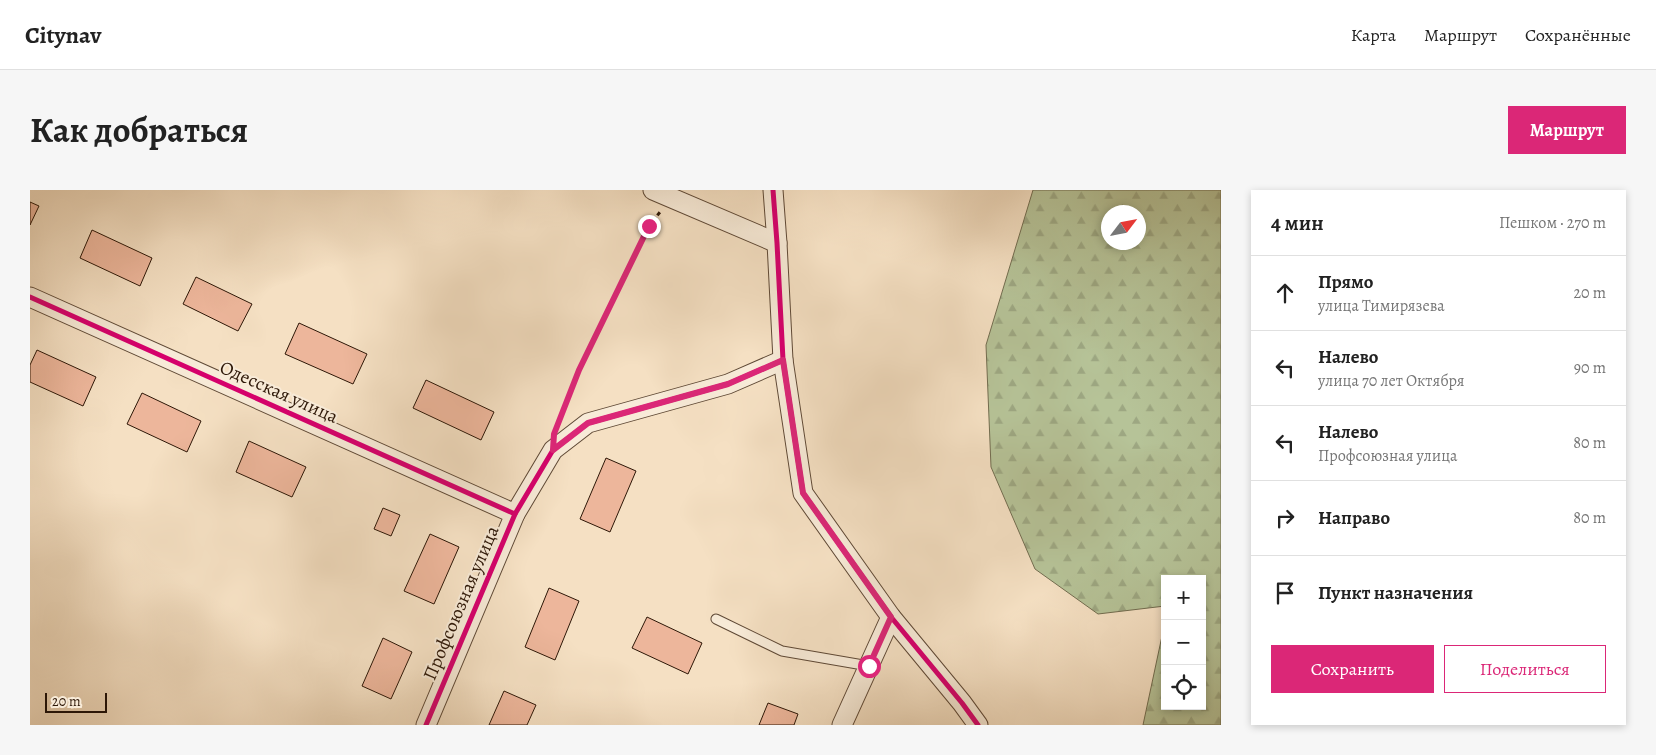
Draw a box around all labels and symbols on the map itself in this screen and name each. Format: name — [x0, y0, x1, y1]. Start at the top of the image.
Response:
north arrow — [1101, 205, 1146, 250]
route end — [638, 215, 661, 238]
street label: Одесская улица — [216, 354, 343, 430]
street label: Профсоюзная улица — [417, 522, 505, 684]
route start — [858, 655, 881, 678]
scale bar — [45, 690, 108, 713]

